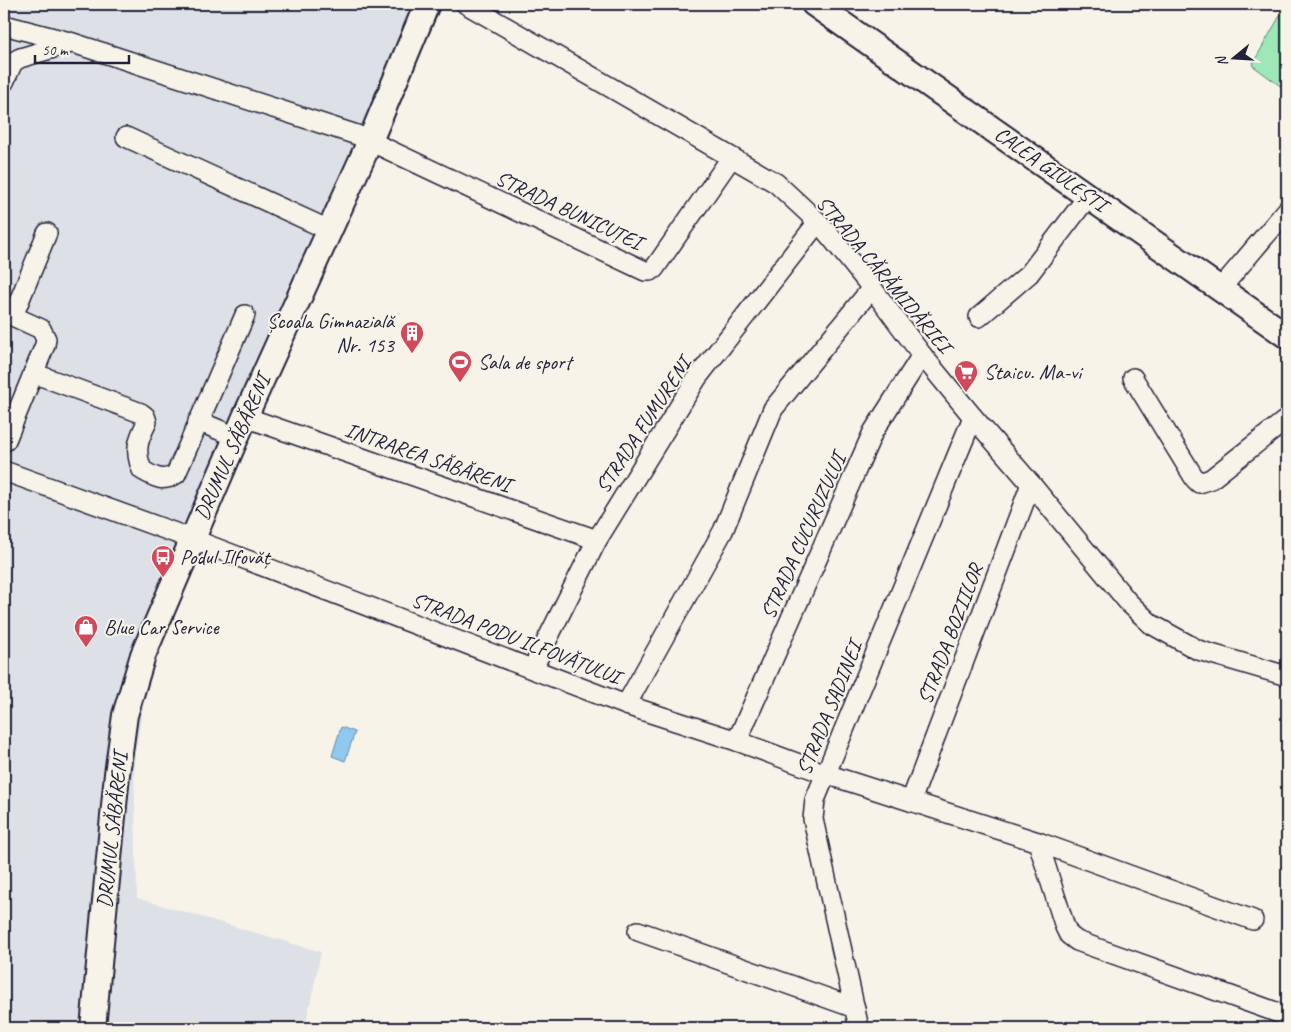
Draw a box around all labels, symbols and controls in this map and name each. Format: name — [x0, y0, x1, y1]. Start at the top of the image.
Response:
scale bar — [35, 32, 129, 64]
north arrow — [1208, 32, 1258, 82]
text: 50 m — [42, 41, 69, 60]
text: N — [1212, 53, 1232, 69]
street label: CALEA GIULEȘTI — [990, 121, 1116, 220]
street label: STRADA BUNICUȚEI — [492, 165, 651, 257]
street label: STRADA CĂRĂMIDĂRIEI — [811, 190, 960, 361]
place label: Școala Gimnazială Nr. 153 — [267, 308, 396, 358]
building icon: Școala Gimnazială Nr. 153 — [399, 320, 425, 354]
street label: STRADA FUMURENI — [590, 348, 699, 498]
sports icon: Sala de sport — [447, 349, 473, 383]
place label: Sala de sport — [478, 349, 574, 375]
supermarket icon: Staicu. Ma-vi — [953, 359, 979, 393]
place label: Staicu. Ma-vi — [984, 359, 1084, 385]
street label: DRUMUL SĂBĂRENI — [188, 366, 278, 524]
street label: INTRAREA SĂBĂRENI — [342, 416, 519, 499]
street label: STRADA CUCURUZULUI — [755, 445, 853, 623]
bus stop icon: Podul Ilfovăț — [150, 544, 176, 578]
place label: Podul Ilfovăț — [180, 544, 272, 570]
street label: STRADA BOZIILOR — [911, 558, 989, 708]
street label: STRADA PODU ILFOVĂȚULUI — [408, 586, 628, 691]
shop icon: Blue Car Service — [73, 614, 99, 648]
place label: Blue Car Service — [104, 614, 220, 640]
street label: STRADA SADINEI — [790, 633, 869, 778]
street label: DRUMUL SĂBĂRENI — [91, 746, 134, 909]

